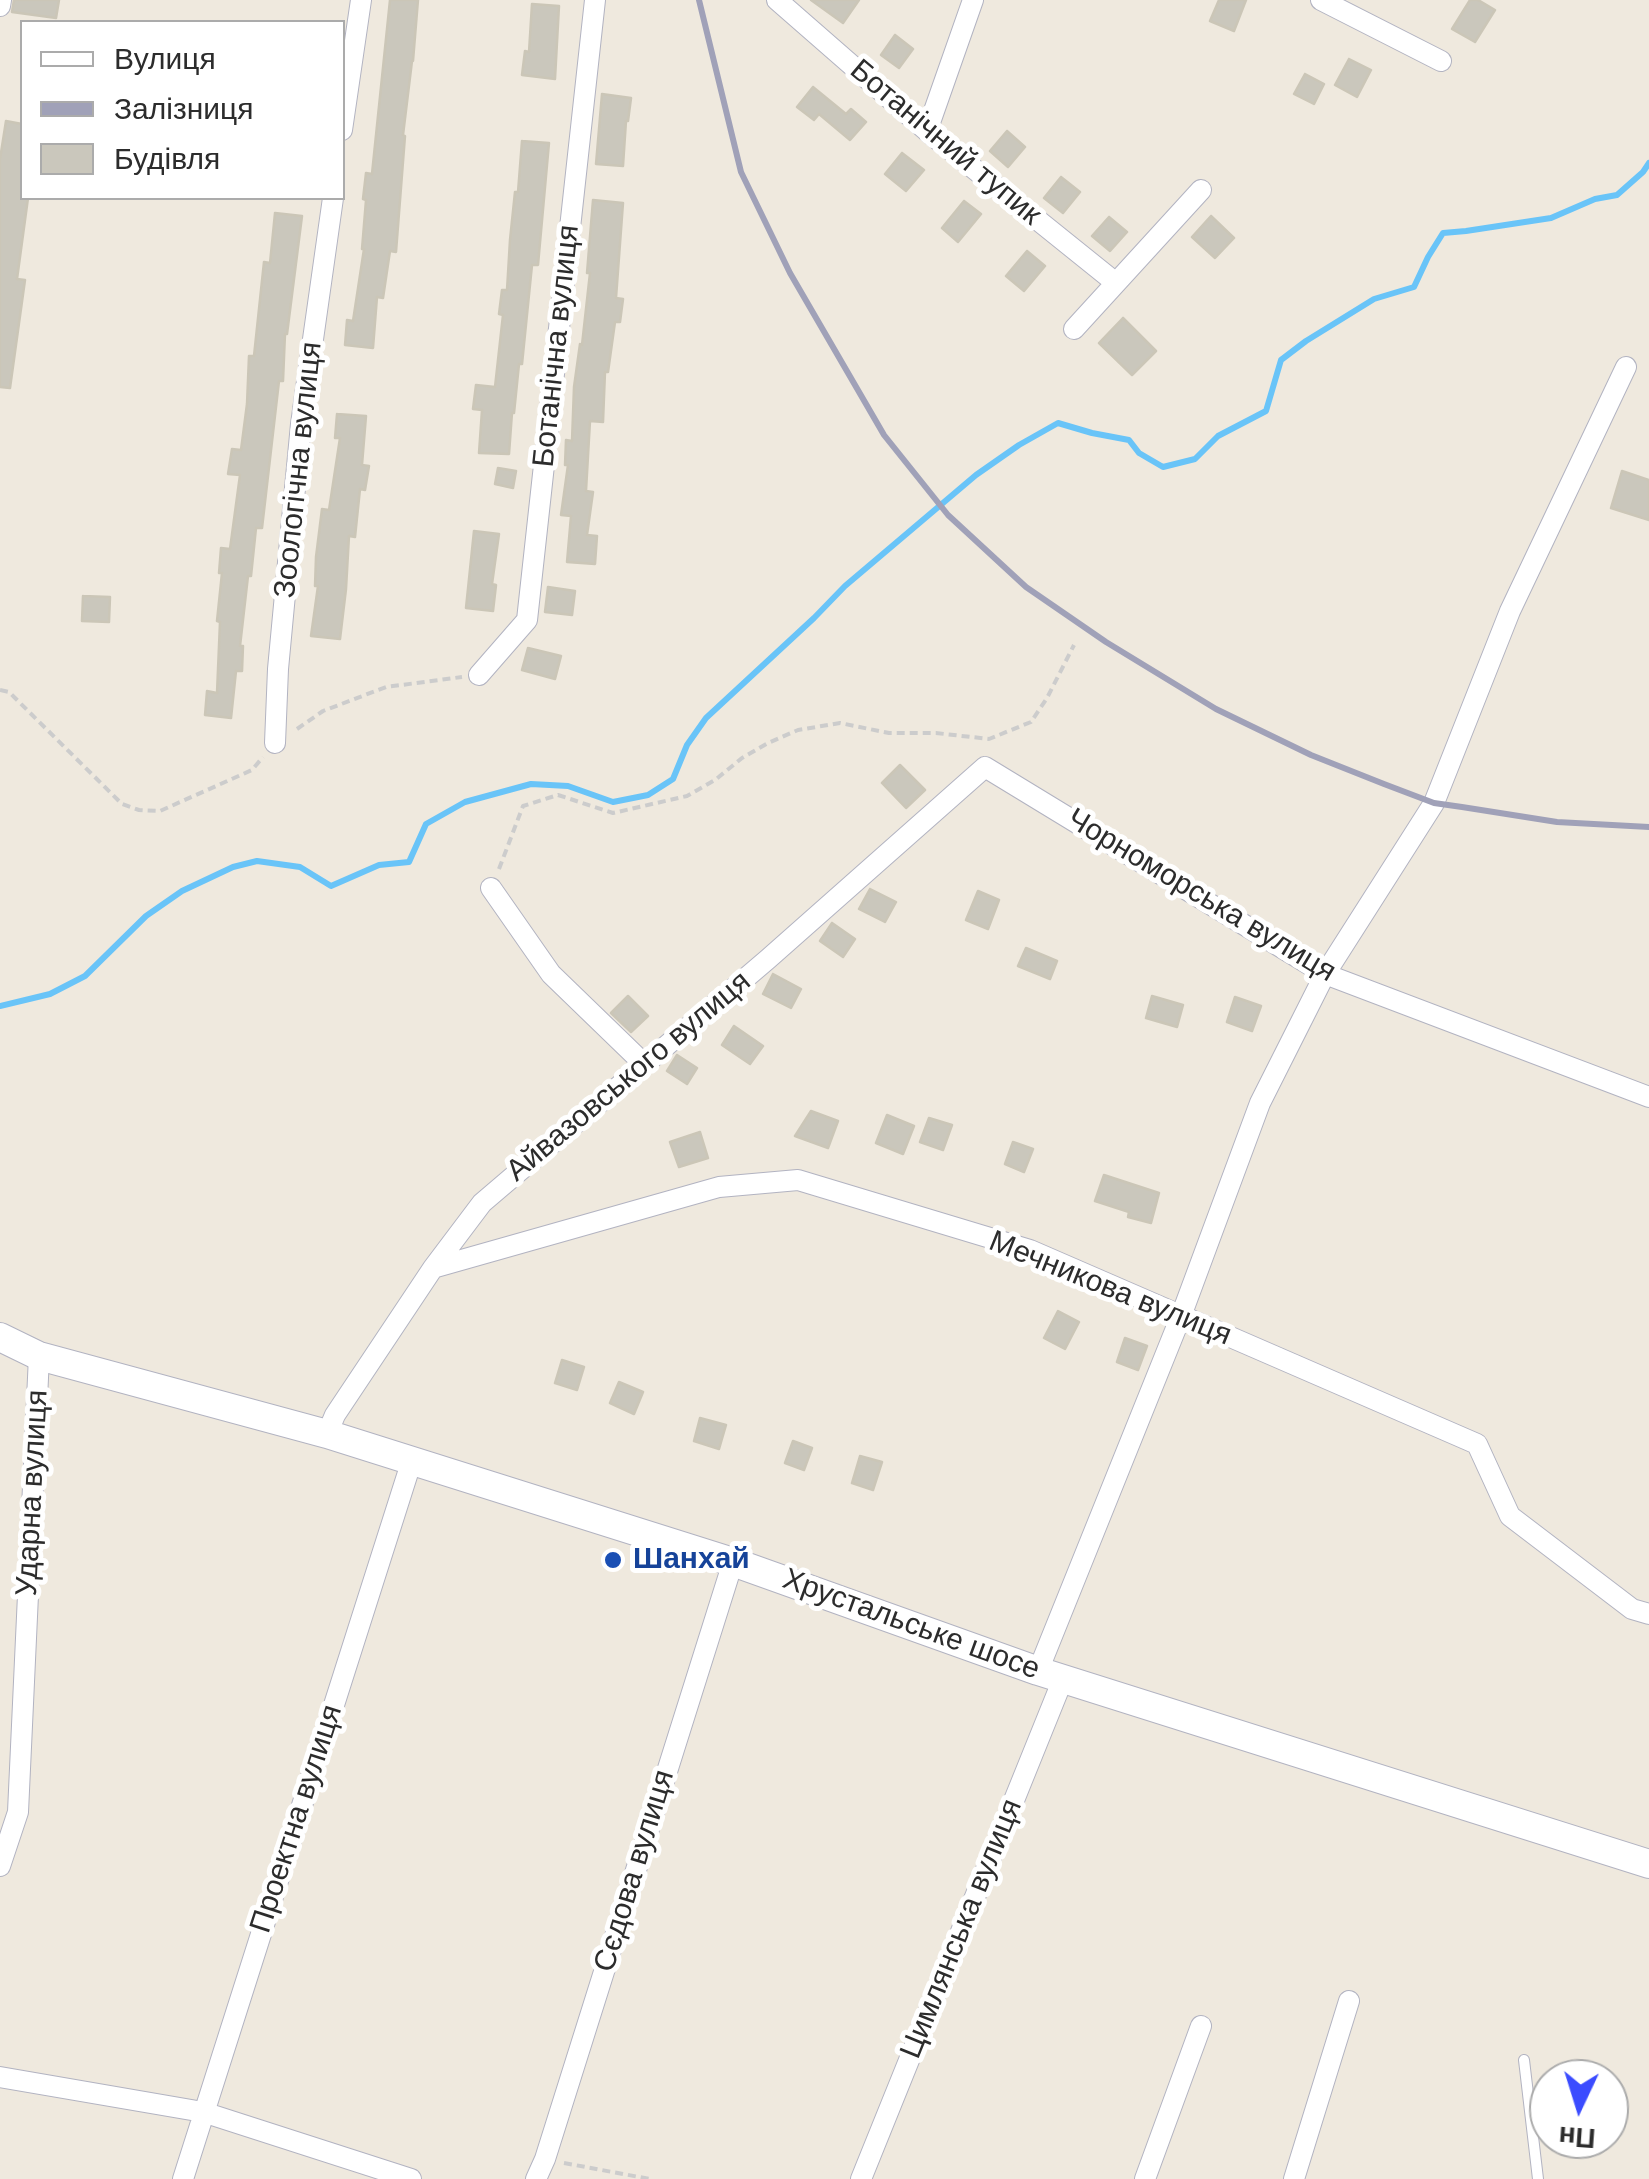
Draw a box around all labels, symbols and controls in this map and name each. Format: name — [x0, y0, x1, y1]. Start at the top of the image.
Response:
legend — [20, 20, 345, 200]
text: Вулиця — [114, 42, 216, 75]
street label: Ботанічний тупик — [842, 53, 1048, 233]
text: Залізниця — [114, 92, 253, 125]
text: Будівля — [114, 142, 220, 175]
street label: Ботанічна вулиця — [526, 223, 588, 469]
street label: Зоологічна вулиця — [268, 340, 330, 600]
street label: Чорноморська вулиця — [1060, 801, 1342, 991]
street label: Айвазовського вулиця — [500, 964, 758, 1190]
street label: Мечникова вулиця — [984, 1224, 1236, 1354]
street label: Ударна вулиця — [10, 1389, 56, 1597]
place label: Шанхай — [633, 1542, 750, 1578]
marker: Шанхай — [602, 1549, 624, 1571]
street label: Хрустальське шосе — [778, 1562, 1044, 1688]
street label: Проектна вулиця — [243, 1700, 351, 1938]
street label: Сєдова вулиця — [587, 1766, 683, 1976]
street label: Цимлянська вулиця — [893, 1794, 1031, 2064]
north arrow — [1529, 2059, 1629, 2159]
text: Пн — [1557, 2121, 1597, 2154]

